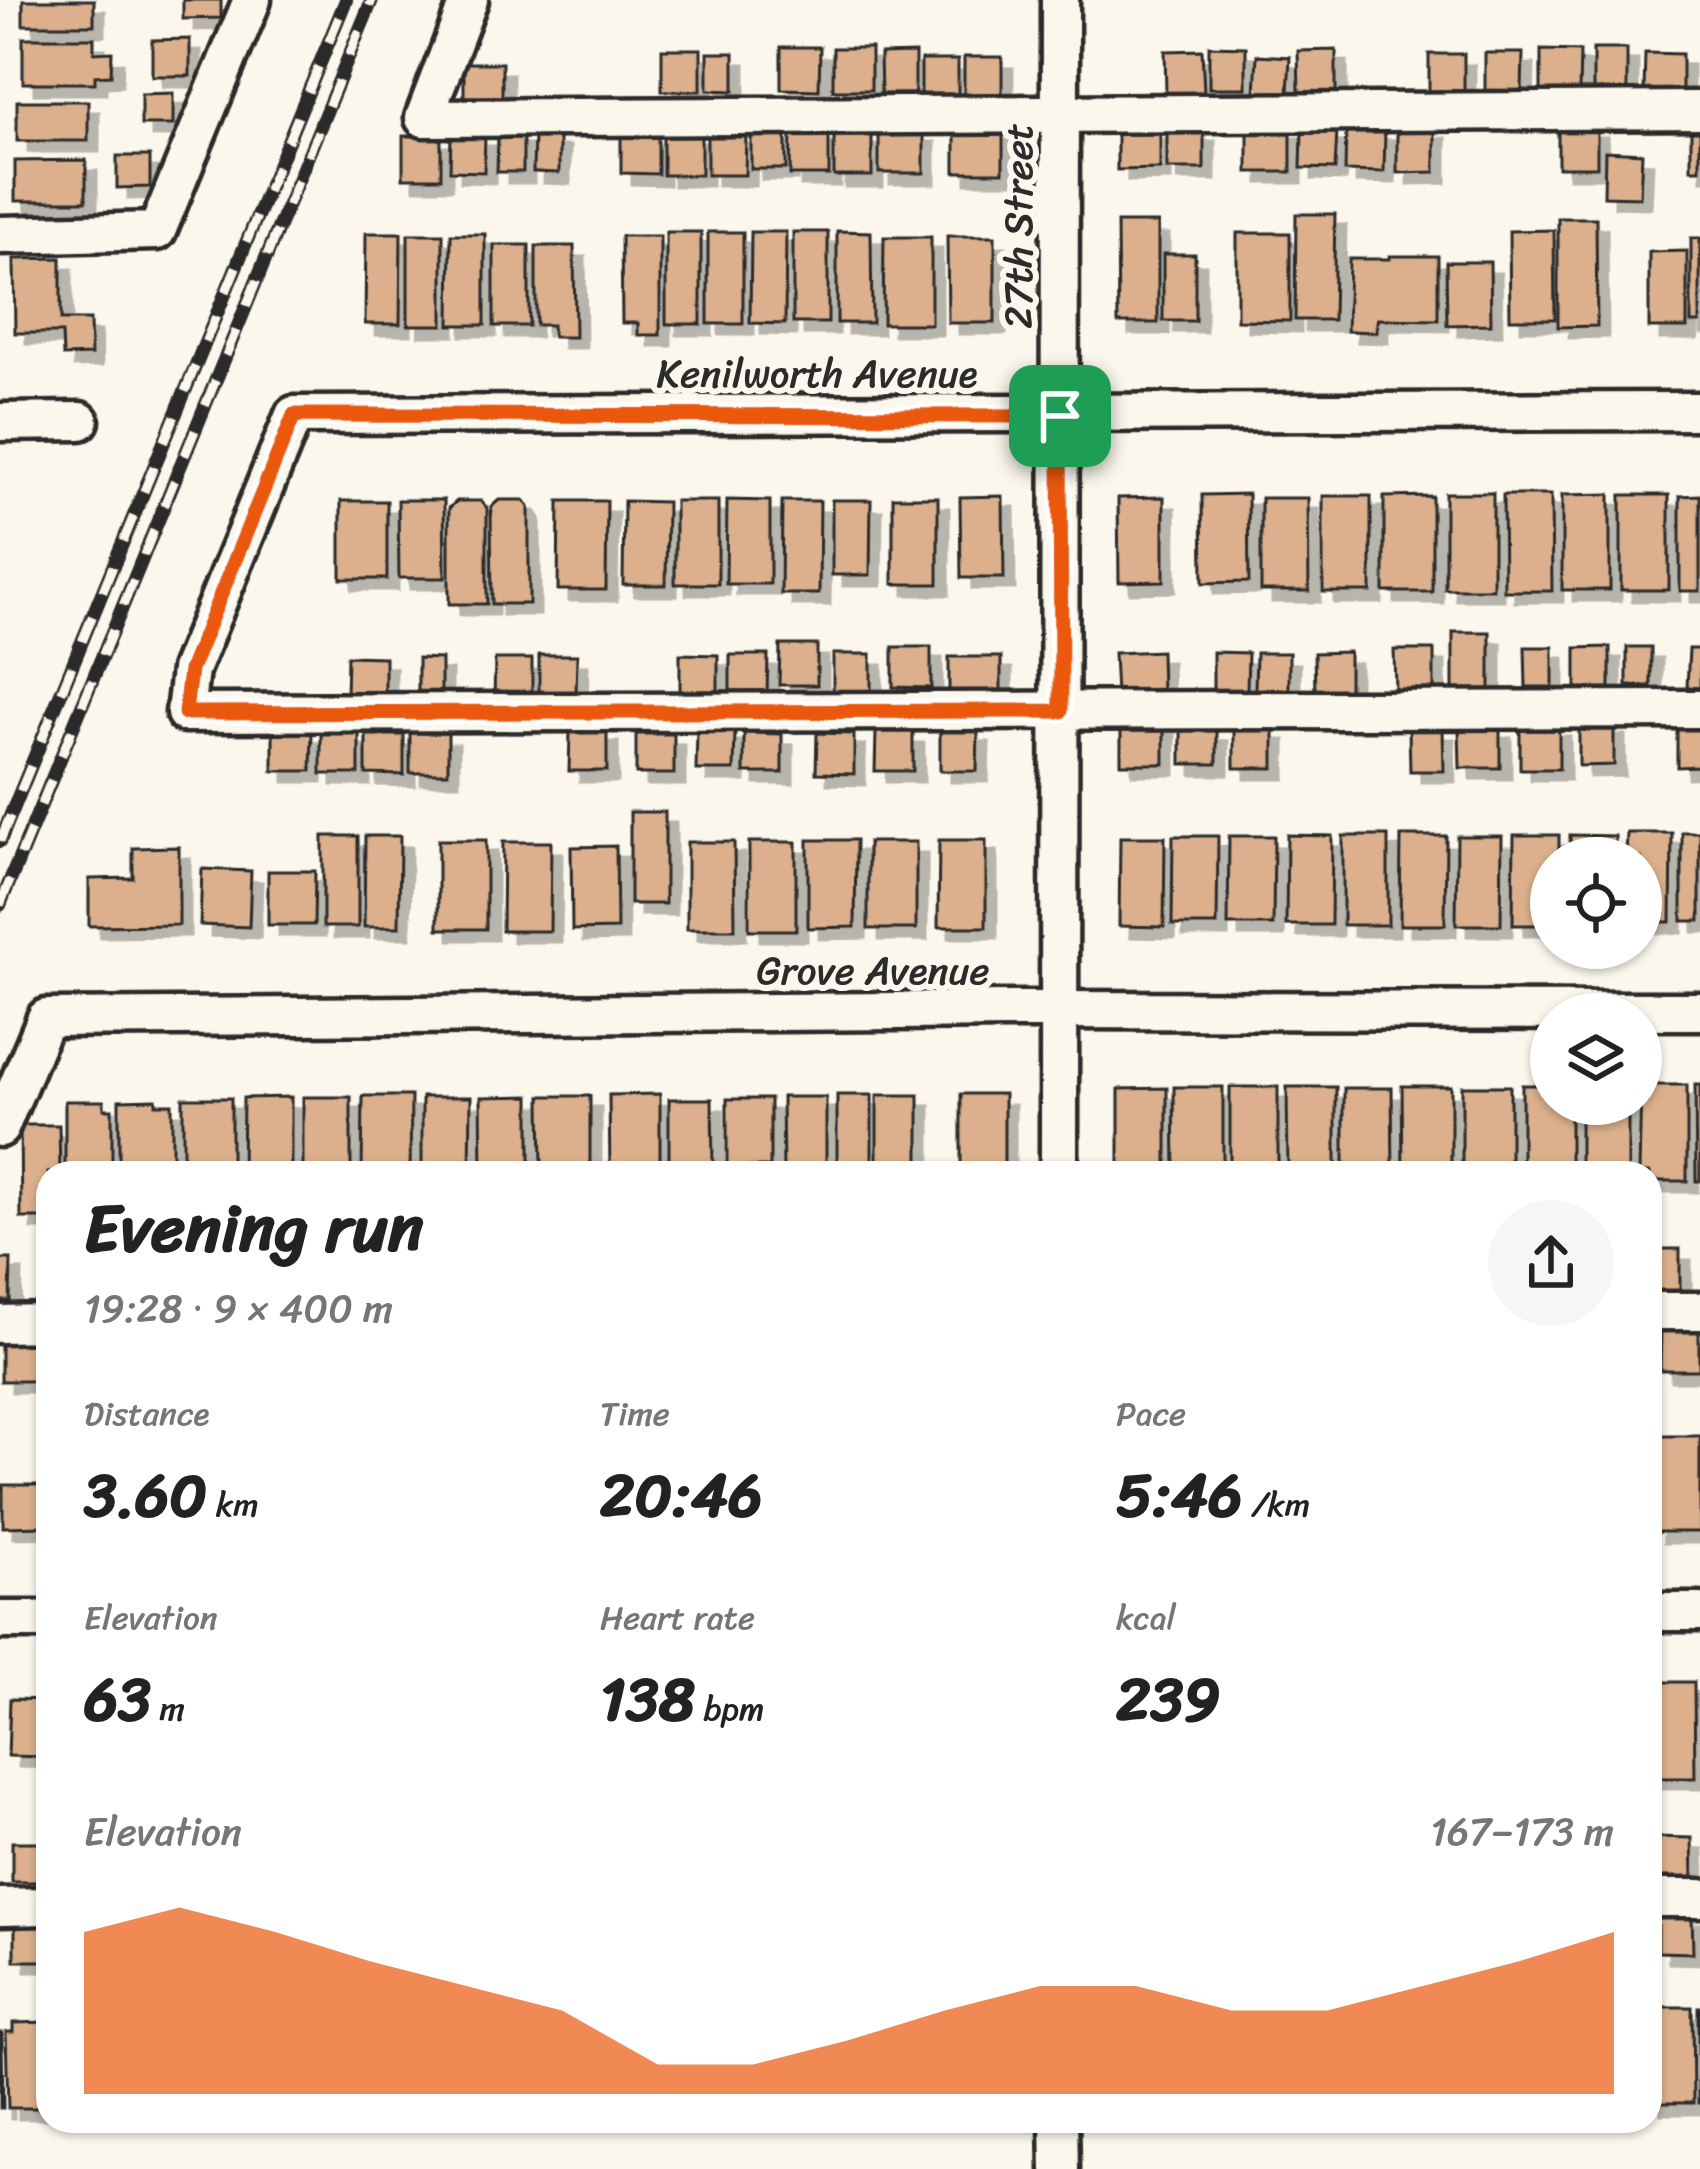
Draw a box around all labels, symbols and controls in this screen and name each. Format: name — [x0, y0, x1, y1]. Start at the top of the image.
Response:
street label: 27th Street — [984, 123, 1053, 329]
street label: Kenilworth Avenue — [656, 339, 978, 408]
pin — [1009, 365, 1111, 467]
icon: arrive — [1027, 383, 1093, 449]
map controls — [1530, 837, 1662, 1125]
button: locate — [1530, 837, 1662, 969]
street label: Grove Avenue — [757, 936, 989, 1005]
button: layers — [1530, 993, 1662, 1125]
text: Evening run — [84, 1170, 424, 1287]
button: share — [1488, 1200, 1614, 1326]
text: 19:28 · 9 × 400 m — [84, 1274, 393, 1343]
text: Distance — [84, 1385, 209, 1443]
text: Time — [600, 1385, 670, 1443]
text: Pace — [1116, 1385, 1186, 1443]
text: 3.60 — [84, 1443, 207, 1549]
text: 20:46 — [600, 1443, 762, 1549]
text: 5:46 — [1116, 1443, 1242, 1549]
text: km — [207, 1476, 259, 1534]
text: /km — [1242, 1476, 1310, 1534]
text: Elevation — [84, 1589, 218, 1647]
text: Heart rate — [600, 1589, 755, 1647]
text: kcal — [1116, 1589, 1176, 1647]
text: 63 — [84, 1647, 151, 1753]
text: 138 — [600, 1647, 695, 1753]
text: 239 — [1116, 1647, 1220, 1753]
text: m — [151, 1680, 185, 1738]
text: bpm — [695, 1680, 764, 1738]
text: Elevation — [84, 1797, 242, 1866]
text: 167–173 m — [1430, 1797, 1614, 1866]

